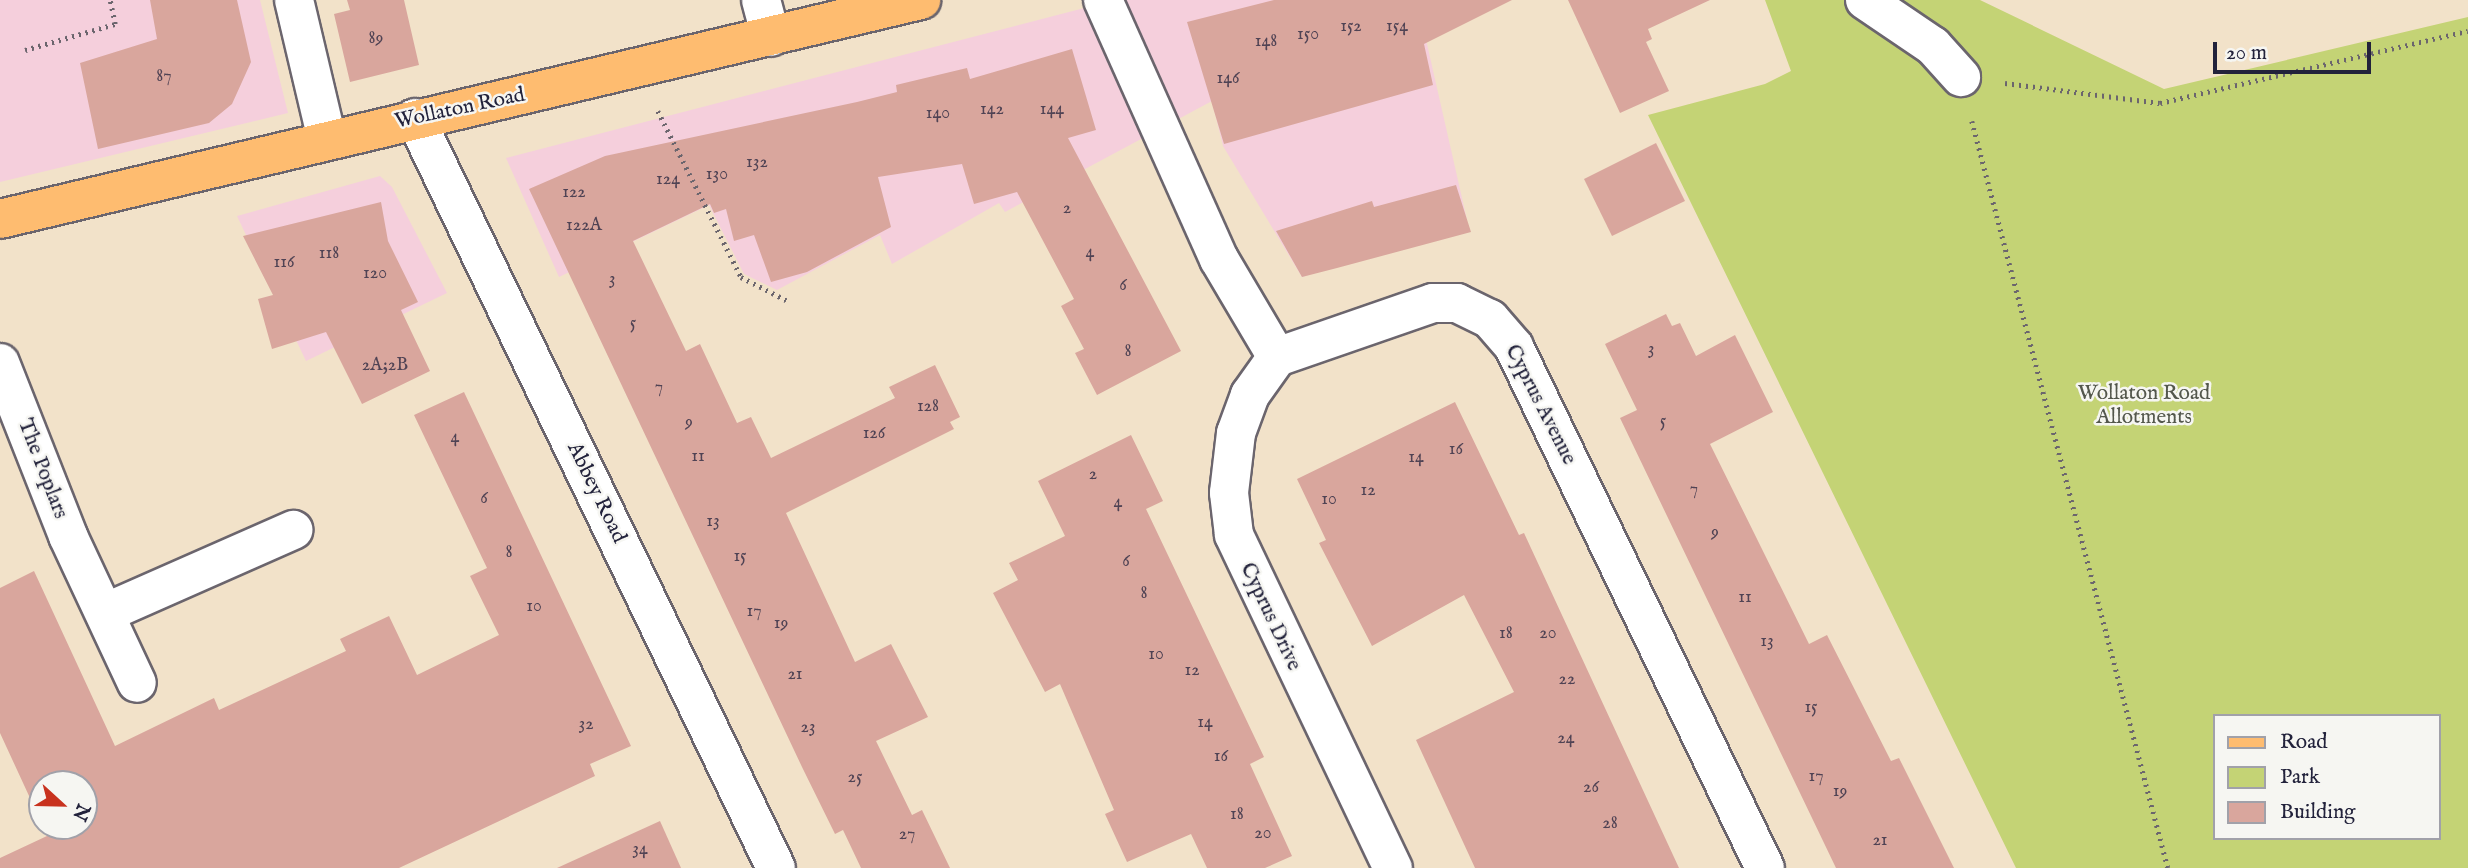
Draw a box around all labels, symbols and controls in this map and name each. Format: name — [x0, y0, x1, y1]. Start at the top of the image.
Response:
house number: 152 — [1340, 16, 1362, 38]
house number: 154 — [1386, 16, 1408, 38]
house number: 150 — [1297, 24, 1319, 46]
house number: 89 — [369, 28, 383, 50]
scale bar — [2216, 28, 2374, 72]
house number: 148 — [1255, 31, 1277, 53]
text: 20 m — [2226, 40, 2267, 67]
house number: 87 — [156, 66, 172, 88]
house number: 146 — [1216, 68, 1240, 90]
street label: Wollaton Road — [393, 83, 527, 135]
house number: 142 — [980, 99, 1004, 121]
house number: 144 — [1040, 99, 1064, 121]
house number: 140 — [926, 103, 950, 125]
house number: 132 — [746, 152, 768, 174]
house number: 130 — [706, 164, 728, 186]
house number: 124 — [656, 169, 680, 191]
house number: 122 — [562, 182, 586, 204]
house number: 2 — [1063, 198, 1071, 220]
house number: 122A — [566, 215, 602, 237]
house number: 4 — [1086, 242, 1094, 264]
house number: 118 — [319, 243, 339, 265]
house number: 116 — [273, 252, 295, 274]
house number: 120 — [363, 263, 387, 285]
house number: 3 — [609, 269, 615, 291]
house number: 6 — [1119, 275, 1127, 297]
house number: 5 — [630, 313, 636, 335]
house number: 3 — [1648, 339, 1654, 361]
house number: 8 — [1124, 341, 1132, 363]
street label: Cyprus Avenue — [1499, 341, 1581, 469]
house number: 2A;2B — [362, 355, 408, 377]
house number: 7 — [655, 377, 663, 399]
park label: Wollaton Road Allotments — [2078, 381, 2210, 431]
house number: 128 — [917, 396, 939, 418]
house number: 5 — [1660, 411, 1666, 433]
house number: 9 — [685, 412, 693, 434]
street label: The Poplars — [11, 415, 73, 523]
house number: 126 — [863, 423, 885, 445]
house number: 4 — [451, 427, 459, 449]
street label: Abbey Road — [561, 439, 631, 547]
house number: 16 — [1449, 439, 1463, 461]
house number: 11 — [691, 446, 705, 468]
house number: 14 — [1408, 447, 1424, 469]
house number: 2 — [1089, 464, 1097, 486]
house number: 7 — [1690, 479, 1698, 501]
house number: 12 — [1360, 480, 1376, 502]
house number: 6 — [480, 488, 488, 510]
house number: 10 — [1321, 489, 1337, 511]
house number: 4 — [1114, 492, 1122, 514]
house number: 13 — [706, 511, 720, 533]
house number: 9 — [1711, 522, 1719, 544]
house number: 8 — [505, 542, 513, 564]
house number: 15 — [733, 546, 747, 568]
house number: 6 — [1122, 551, 1130, 573]
street label: Cyprus Drive — [1234, 559, 1306, 675]
house number: 8 — [1140, 583, 1148, 605]
house number: 11 — [1738, 587, 1752, 609]
house number: 10 — [526, 596, 542, 618]
house number: 17 — [746, 601, 762, 623]
house number: 19 — [774, 613, 788, 635]
house number: 18 — [1499, 623, 1513, 645]
house number: 20 — [1539, 623, 1557, 645]
house number: 13 — [1760, 631, 1774, 653]
house number: 10 — [1148, 644, 1164, 666]
house number: 12 — [1184, 660, 1200, 682]
house number: 21 — [787, 664, 803, 686]
house number: 22 — [1559, 669, 1575, 691]
house number: 15 — [1804, 697, 1818, 719]
house number: 14 — [1197, 712, 1213, 734]
house number: 32 — [578, 714, 594, 736]
legend — [2212, 714, 2440, 840]
house number: 23 — [800, 717, 816, 739]
house number: 24 — [1557, 728, 1575, 750]
text: Road — [2280, 729, 2327, 756]
house number: 16 — [1214, 746, 1228, 768]
text: Park — [2280, 764, 2320, 791]
house number: 17 — [1808, 766, 1824, 788]
house number: 25 — [848, 767, 862, 789]
north arrow — [28, 770, 98, 840]
house number: 26 — [1583, 777, 1599, 799]
house number: 19 — [1833, 781, 1847, 803]
text: Building — [2280, 799, 2355, 826]
text: N — [66, 800, 95, 824]
house number: 18 — [1230, 804, 1244, 826]
house number: 28 — [1602, 813, 1618, 835]
house number: 20 — [1254, 823, 1272, 845]
house number: 27 — [899, 824, 915, 846]
house number: 21 — [1872, 830, 1888, 852]
house number: 34 — [632, 839, 648, 861]

